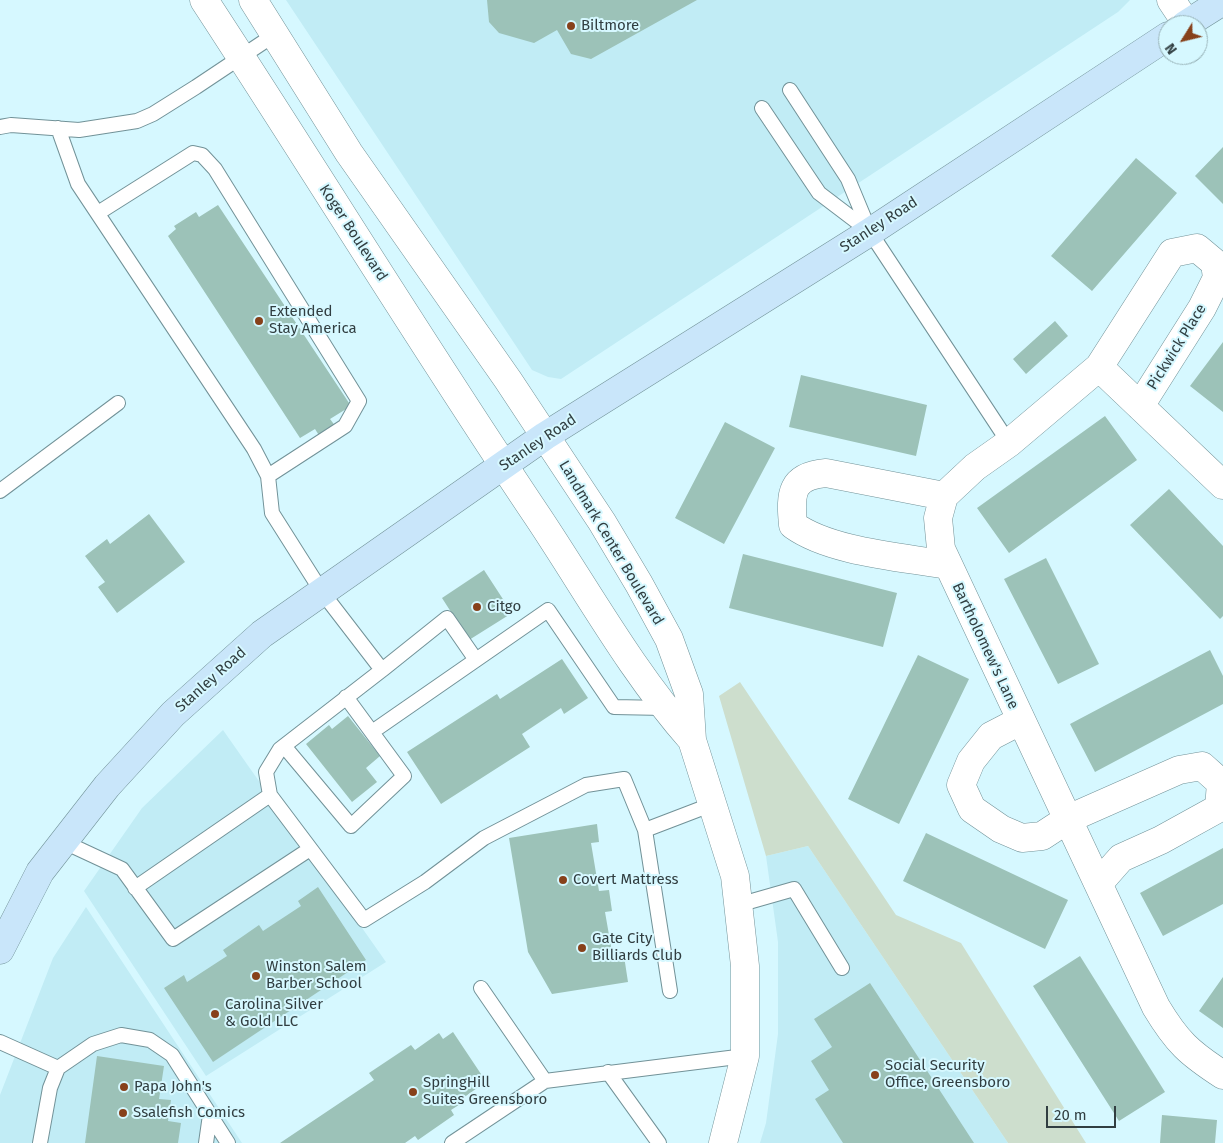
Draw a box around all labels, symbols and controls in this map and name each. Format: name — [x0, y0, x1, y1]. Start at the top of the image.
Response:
north arrow — [1158, 15, 1208, 65]
place label: Biltmore — [581, 17, 639, 35]
marker: Biltmore — [565, 20, 577, 32]
text: N — [1162, 40, 1181, 57]
street label: Koger Boulevard — [315, 181, 391, 285]
street label: Stanley Road — [837, 193, 921, 257]
street label: Pickwick Place — [1143, 301, 1211, 393]
place label: Extended Stay America — [269, 303, 357, 338]
marker: Extended Stay America — [253, 315, 265, 327]
street label: Stanley Road — [496, 411, 580, 475]
street label: Landmark Center Boulevard — [555, 458, 667, 628]
street label: Bartholomew's Lane — [948, 580, 1022, 712]
place label: Citgo — [487, 598, 521, 616]
marker: Citgo — [471, 601, 483, 613]
street label: Stanley Road — [172, 644, 250, 716]
place label: Covert Mattress — [573, 871, 679, 889]
marker: Covert Mattress — [557, 874, 569, 886]
place label: Gate City Billiards Club — [592, 930, 682, 965]
marker: Gate City Billiards Club — [576, 942, 588, 954]
place label: Winston Salem Barber School — [266, 958, 367, 993]
marker: Winston Salem Barber School — [250, 970, 262, 982]
place label: Carolina Silver & Gold LLC — [225, 996, 323, 1031]
marker: Carolina Silver & Gold LLC — [209, 1008, 221, 1020]
place label: Social Security Office, Greensboro — [885, 1057, 1010, 1092]
marker: Social Security Office, Greensboro — [869, 1069, 881, 1081]
place label: SpringHill Suites Greensboro — [423, 1074, 547, 1109]
place label: Papa John's — [134, 1078, 212, 1096]
marker: Papa John's — [118, 1081, 130, 1093]
marker: SpringHill Suites Greensboro — [407, 1086, 419, 1098]
scale bar — [1048, 1096, 1118, 1128]
place label: Ssalefish Comics — [133, 1104, 245, 1122]
text: 20 m — [1054, 1106, 1087, 1124]
marker: Ssalefish Comics — [117, 1107, 129, 1119]

